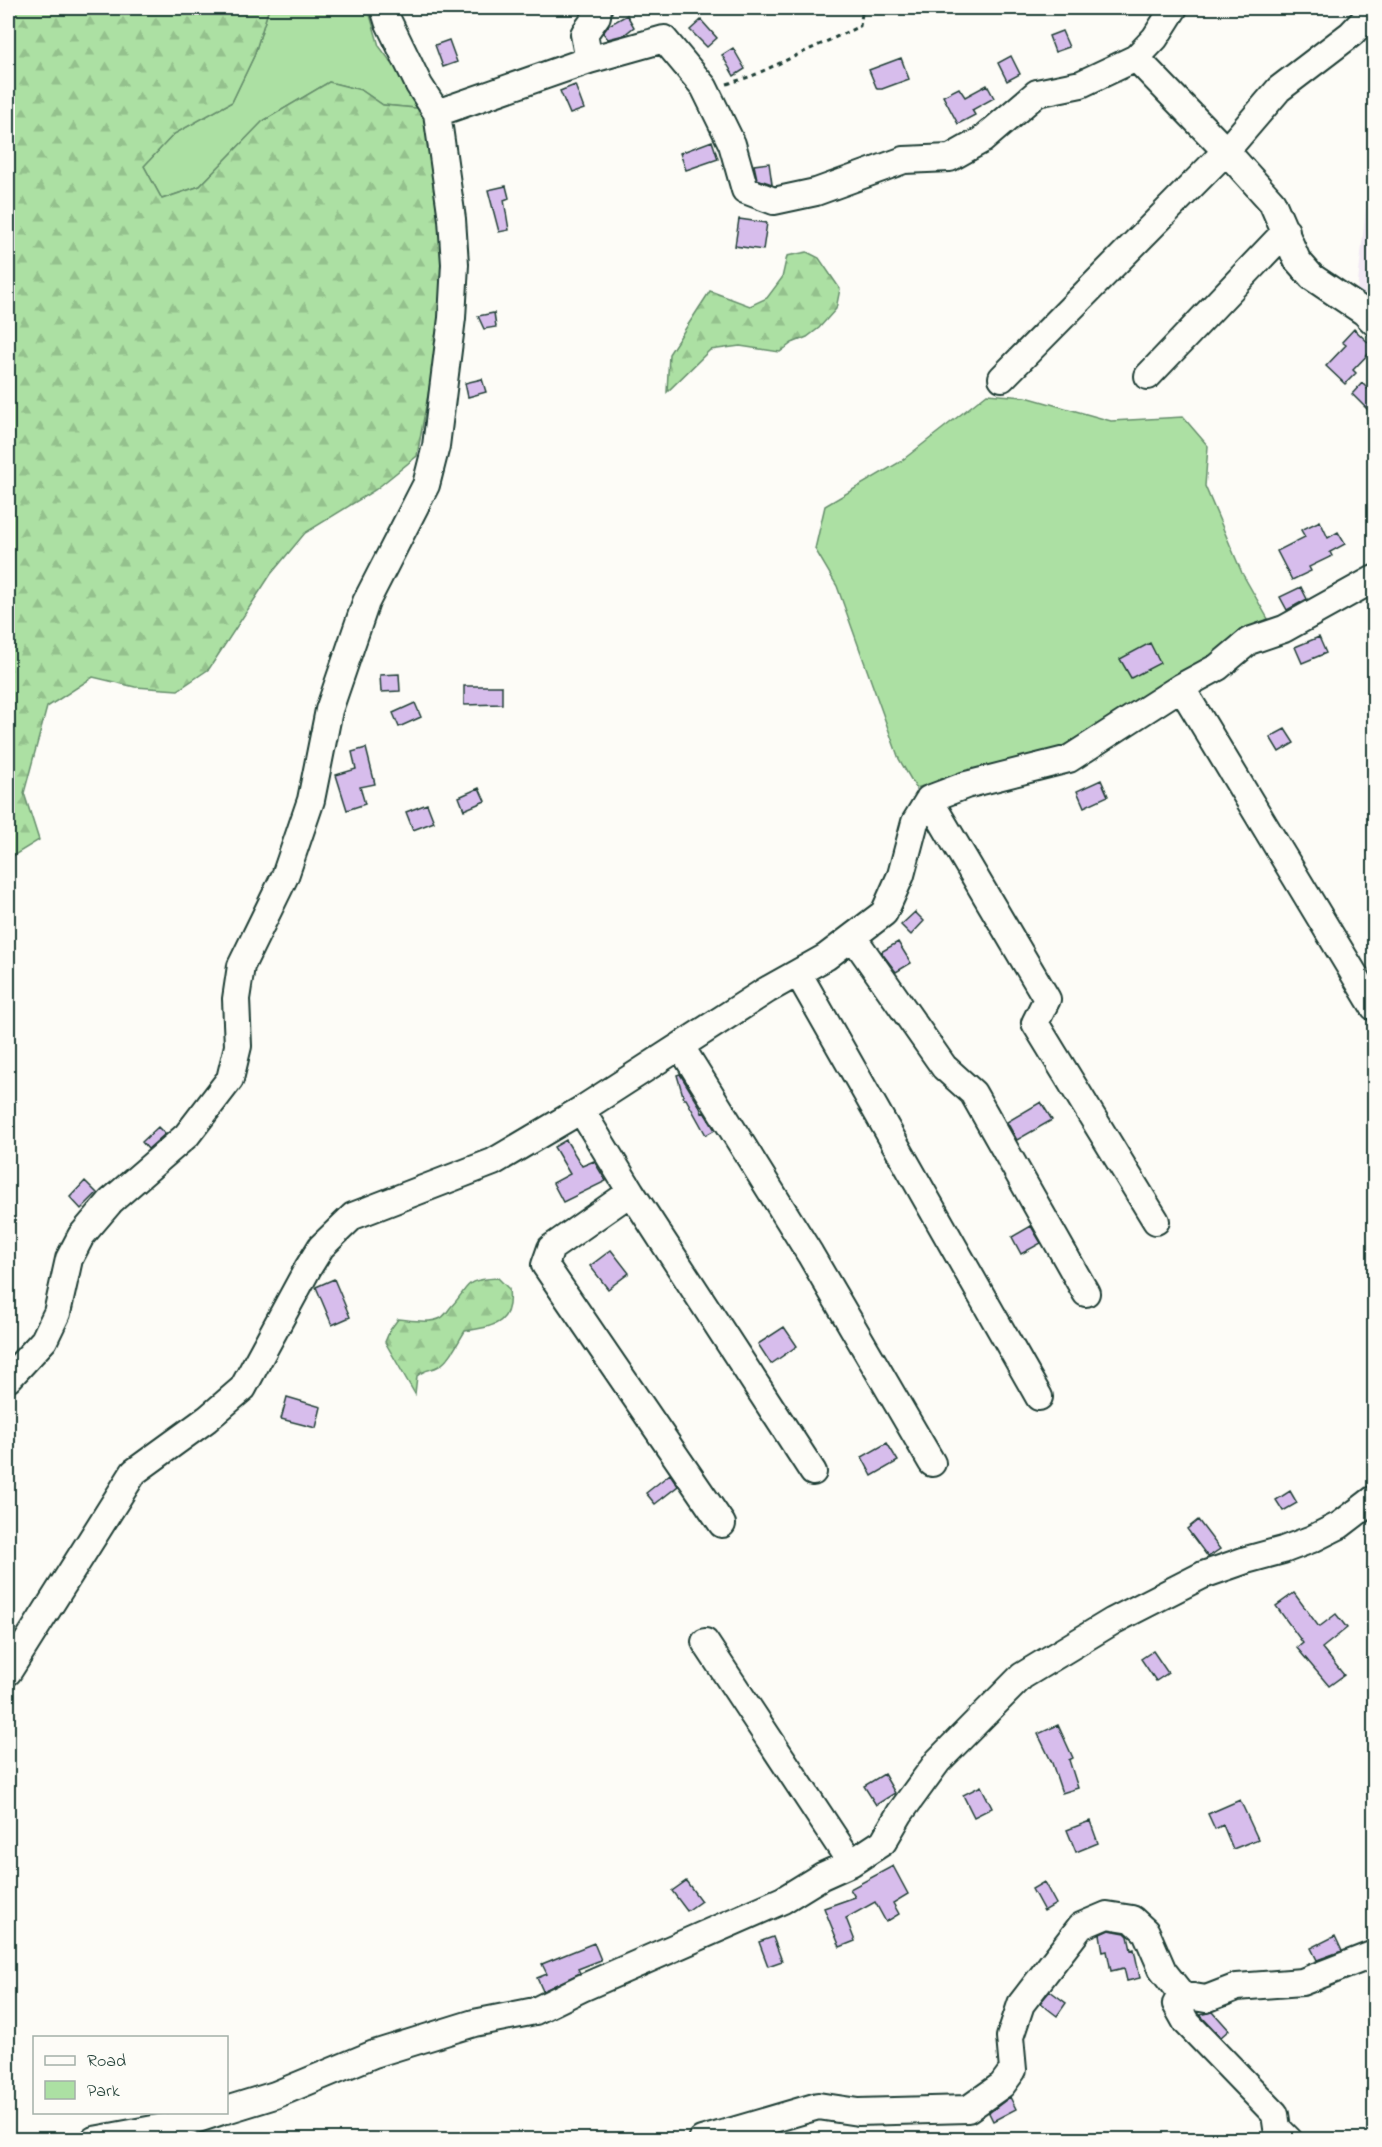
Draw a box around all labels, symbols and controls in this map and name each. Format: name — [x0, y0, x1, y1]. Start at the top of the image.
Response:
legend — [33, 2036, 228, 2114]
text: Road — [87, 2049, 126, 2075]
text: Park — [87, 2079, 120, 2105]

